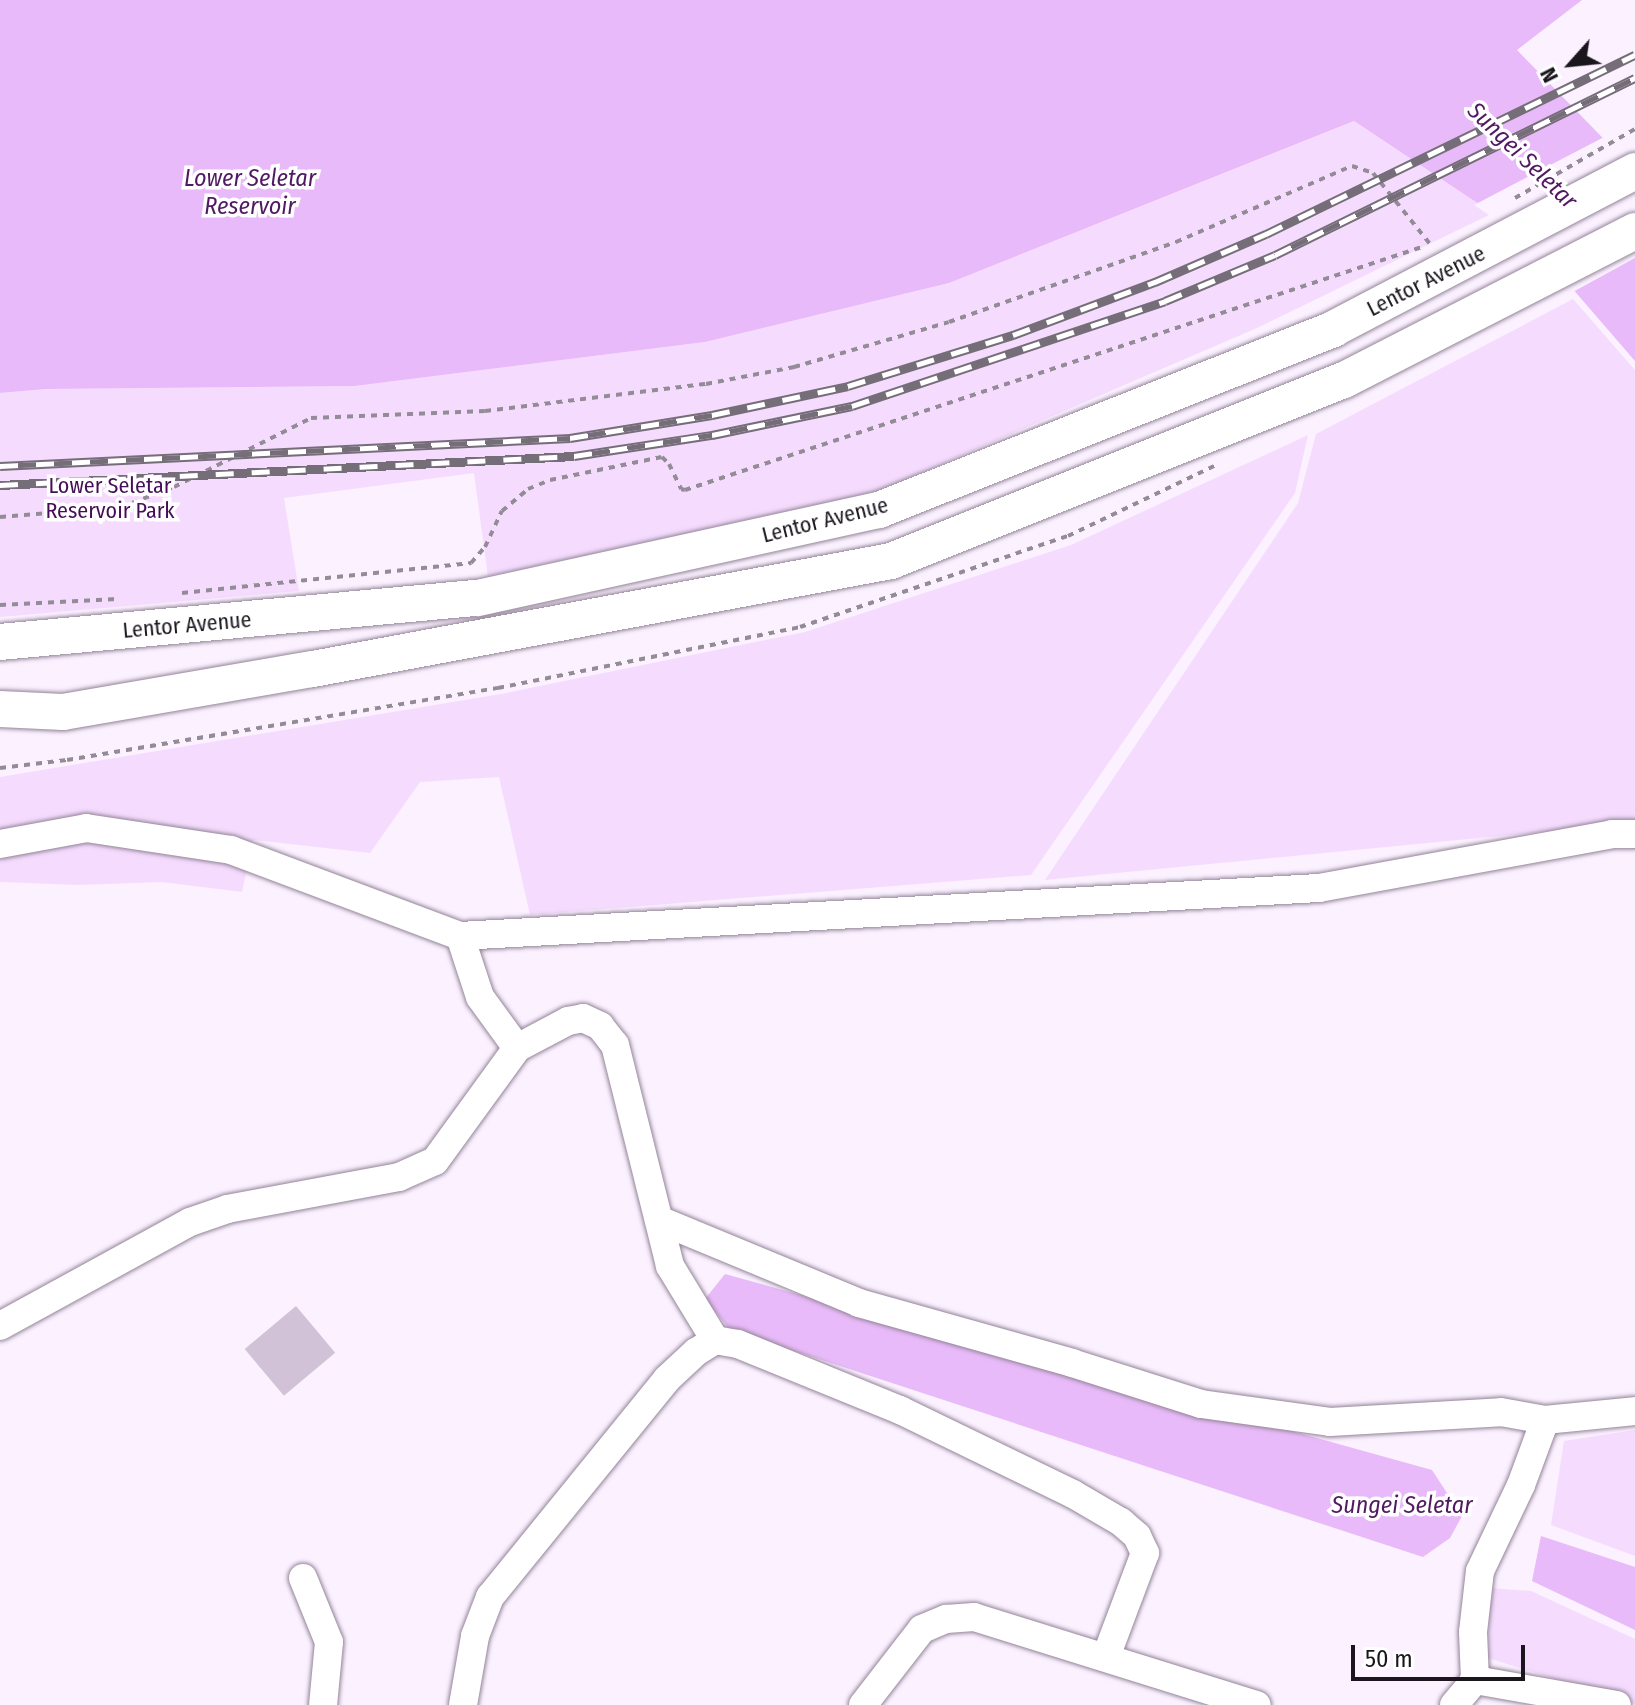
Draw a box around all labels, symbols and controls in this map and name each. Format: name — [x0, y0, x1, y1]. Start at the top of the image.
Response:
north arrow — [1531, 24, 1611, 104]
text: N — [1534, 63, 1564, 87]
water label: Sungei Seletar — [1461, 97, 1583, 215]
water label: Lower Seletar Reservoir — [184, 165, 316, 221]
street label: Lentor Avenue — [1362, 240, 1490, 322]
park label: Lower Seletar Reservoir Park — [45, 472, 175, 524]
street label: Lentor Avenue — [759, 492, 891, 548]
street label: Lentor Avenue — [122, 606, 252, 644]
water label: Sungei Seletar — [1332, 1492, 1472, 1520]
scale bar — [1355, 1629, 1529, 1679]
text: 50 m — [1365, 1645, 1413, 1673]

